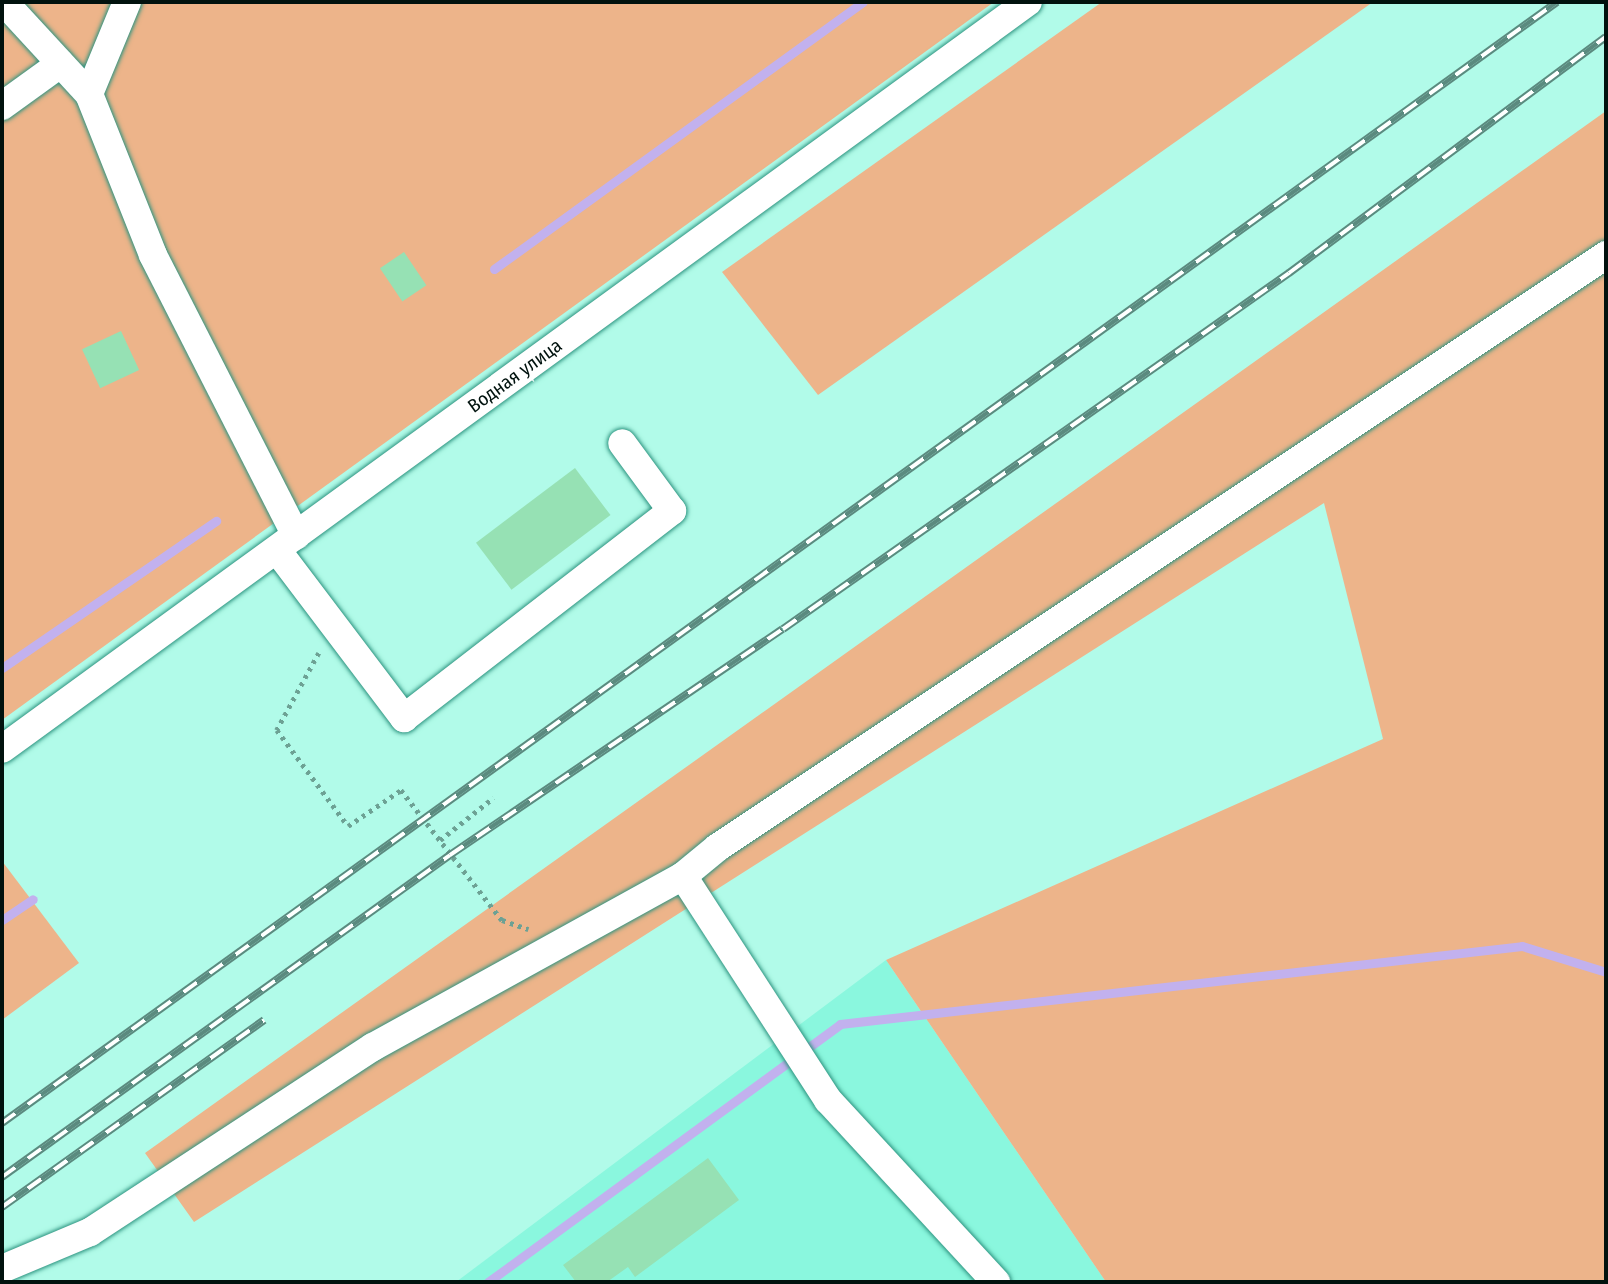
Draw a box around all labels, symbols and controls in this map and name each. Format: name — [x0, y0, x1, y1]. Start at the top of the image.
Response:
street label: Водная улица — [464, 334, 566, 418]

